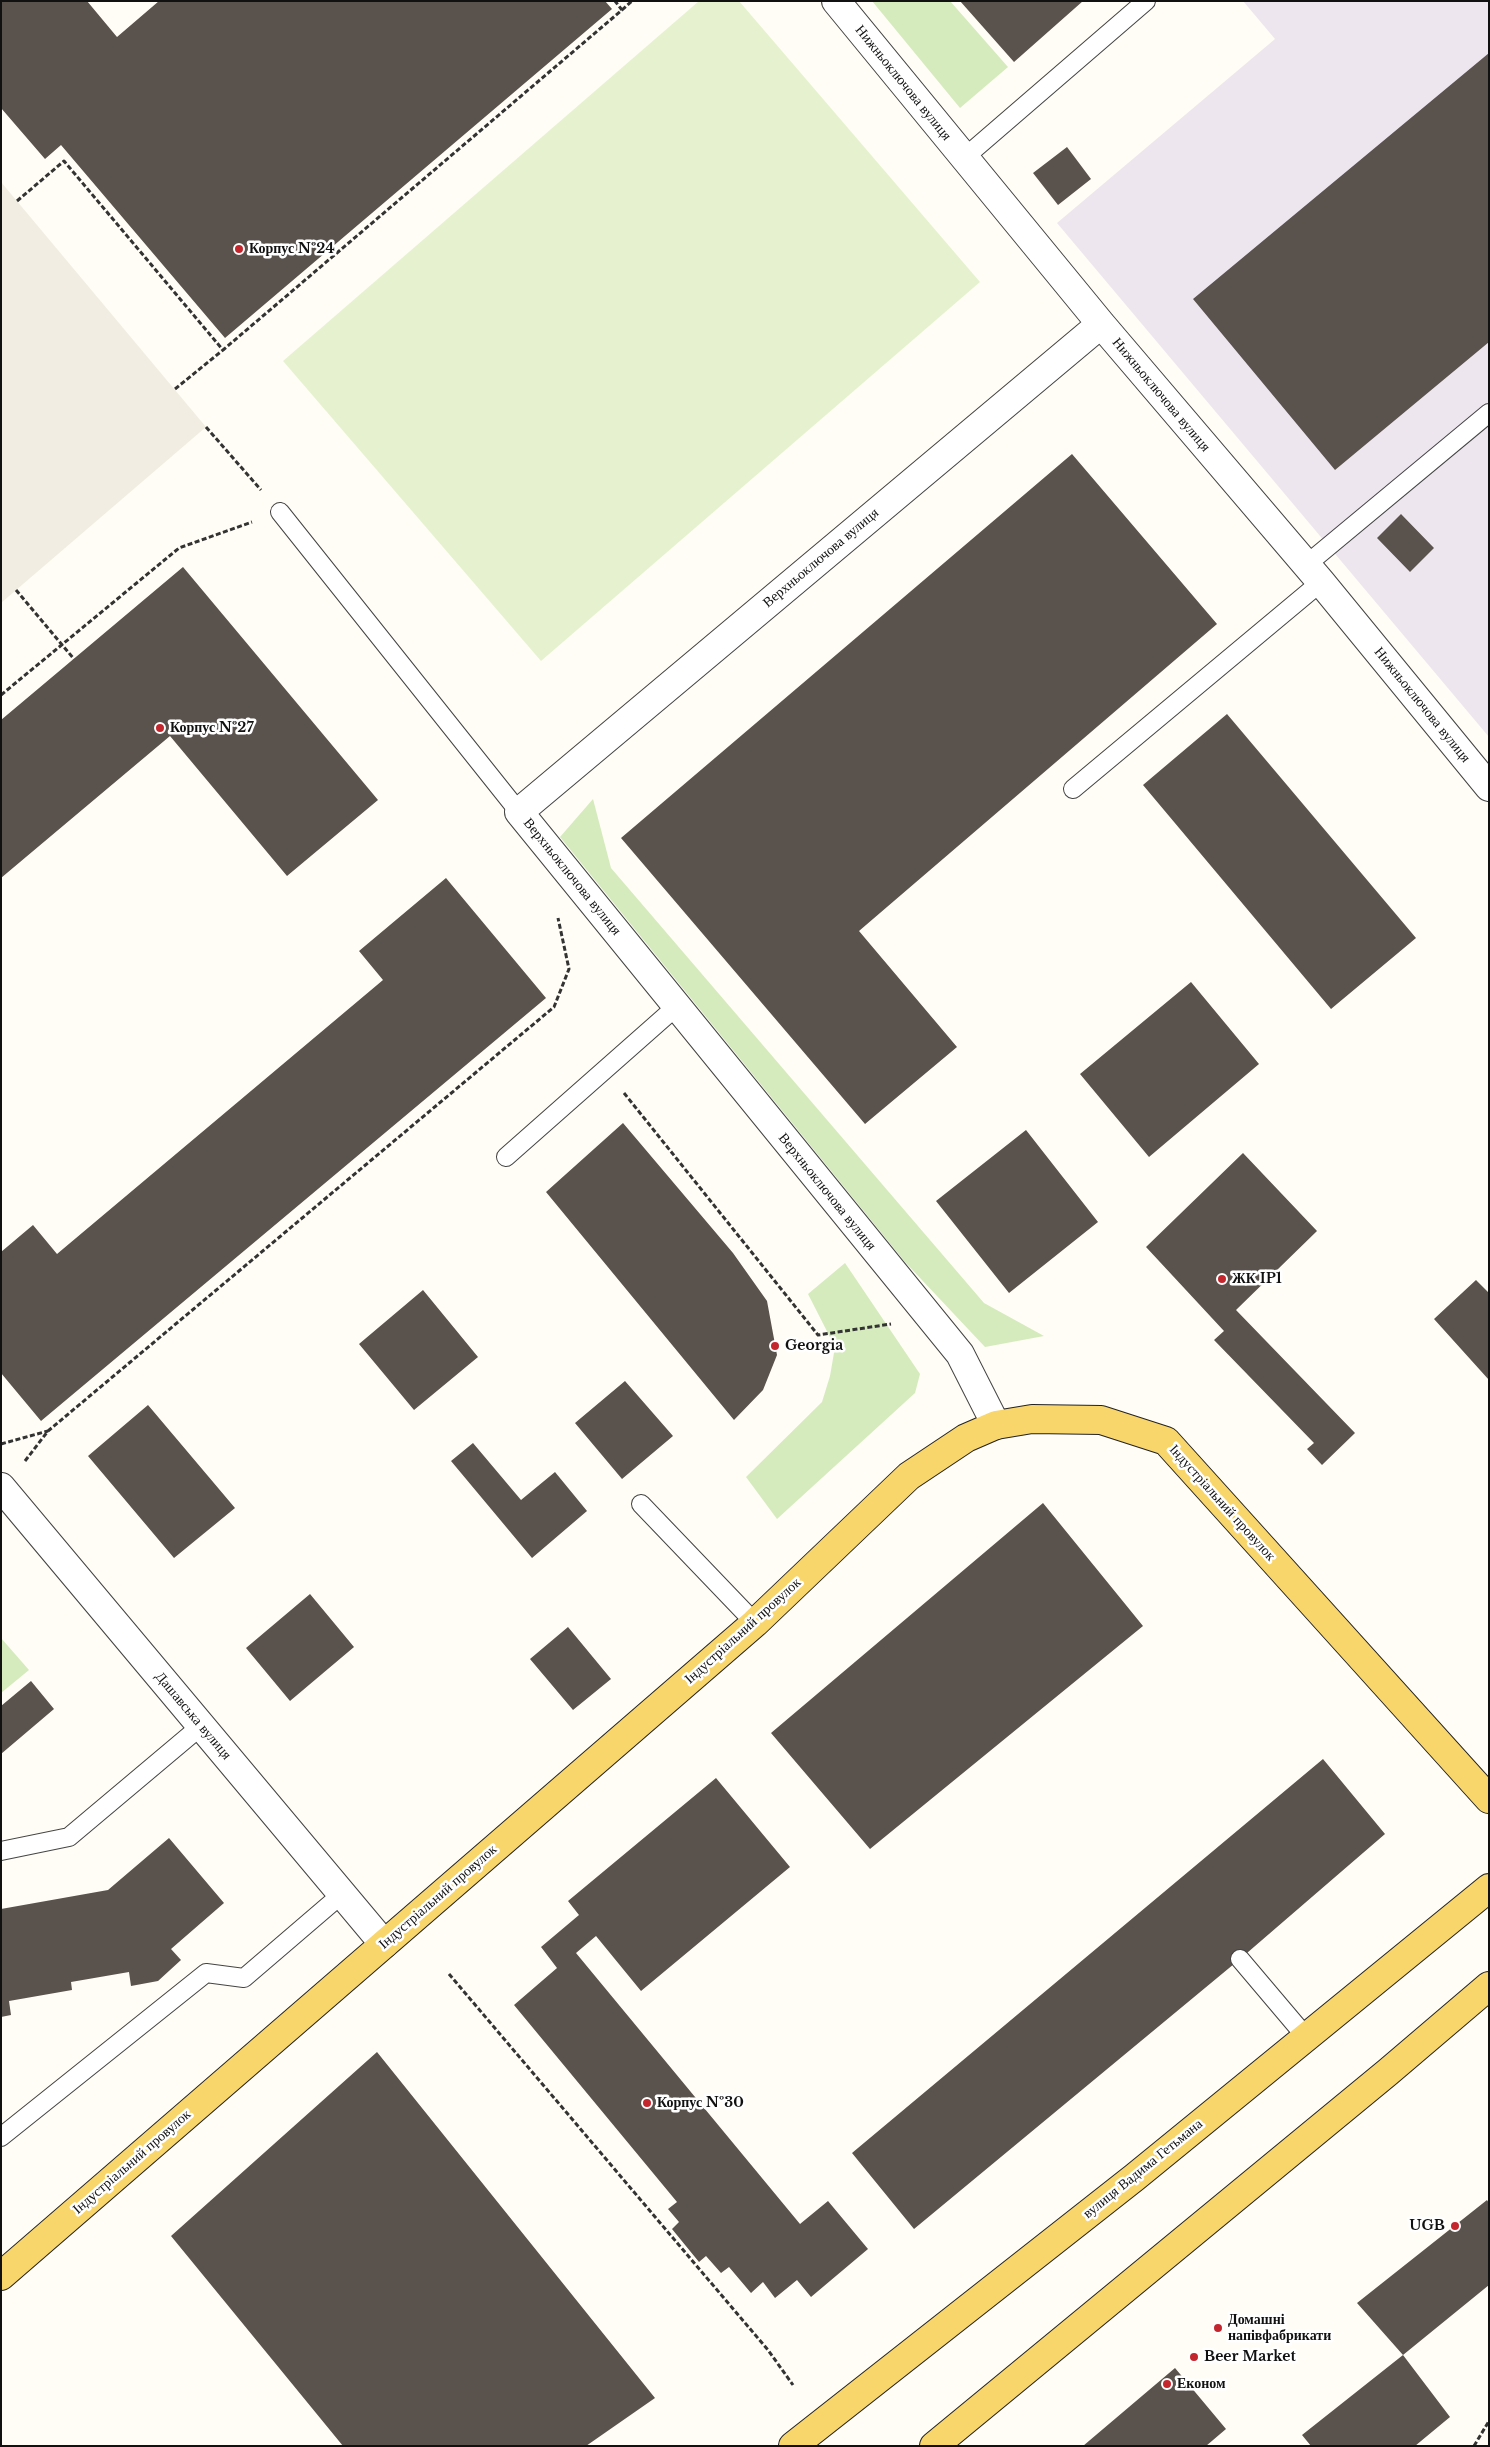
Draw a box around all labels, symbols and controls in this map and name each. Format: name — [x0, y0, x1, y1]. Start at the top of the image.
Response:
street label: Нижньоключова вулиця — [851, 22, 955, 144]
place label: Корпус №24 — [249, 241, 335, 257]
marker: Корпус №24 — [233, 243, 245, 255]
street label: Нижньоключова вулиця — [1108, 335, 1214, 455]
street label: Верхньоключова вулиця — [760, 505, 882, 611]
street label: Нижньоключова вулиця — [1370, 644, 1474, 766]
place label: Корпус №27 — [170, 720, 254, 736]
marker: Корпус №27 — [154, 722, 166, 734]
street label: Верхньоключова вулиця — [520, 815, 624, 939]
street label: Верхньоключова вулиця — [775, 1130, 879, 1254]
place label: ЖК IP1 — [1232, 1271, 1282, 1287]
marker: ЖК IP1 — [1216, 1273, 1228, 1285]
place label: Georgia — [785, 1338, 843, 1354]
marker: Georgia — [769, 1340, 781, 1352]
street label: Індустріальний провулок — [1165, 1441, 1279, 1565]
street label: Індустріальний провулок — [681, 1574, 805, 1688]
street label: Дашавська вулиця — [151, 1669, 235, 1763]
street label: Індустріальний провулок — [376, 1841, 500, 1953]
place label: Корпус №30 — [657, 2095, 744, 2111]
marker: Корпус №30 — [641, 2097, 653, 2109]
street label: Індустріальний провулок — [70, 2106, 194, 2218]
street label: вулиця Вадима Гетьмана — [1080, 2116, 1206, 2222]
place label: UGB — [1409, 2218, 1445, 2234]
marker: UGB — [1449, 2220, 1461, 2232]
place label: Домашні напівфабрикати — [1228, 2312, 1331, 2344]
marker: Домашні напівфабрикати — [1212, 2322, 1224, 2334]
place label: Beer Market — [1204, 2349, 1296, 2365]
marker: Beer Market — [1188, 2351, 1200, 2363]
place label: Економ — [1177, 2376, 1226, 2392]
marker: Економ — [1161, 2378, 1173, 2390]

